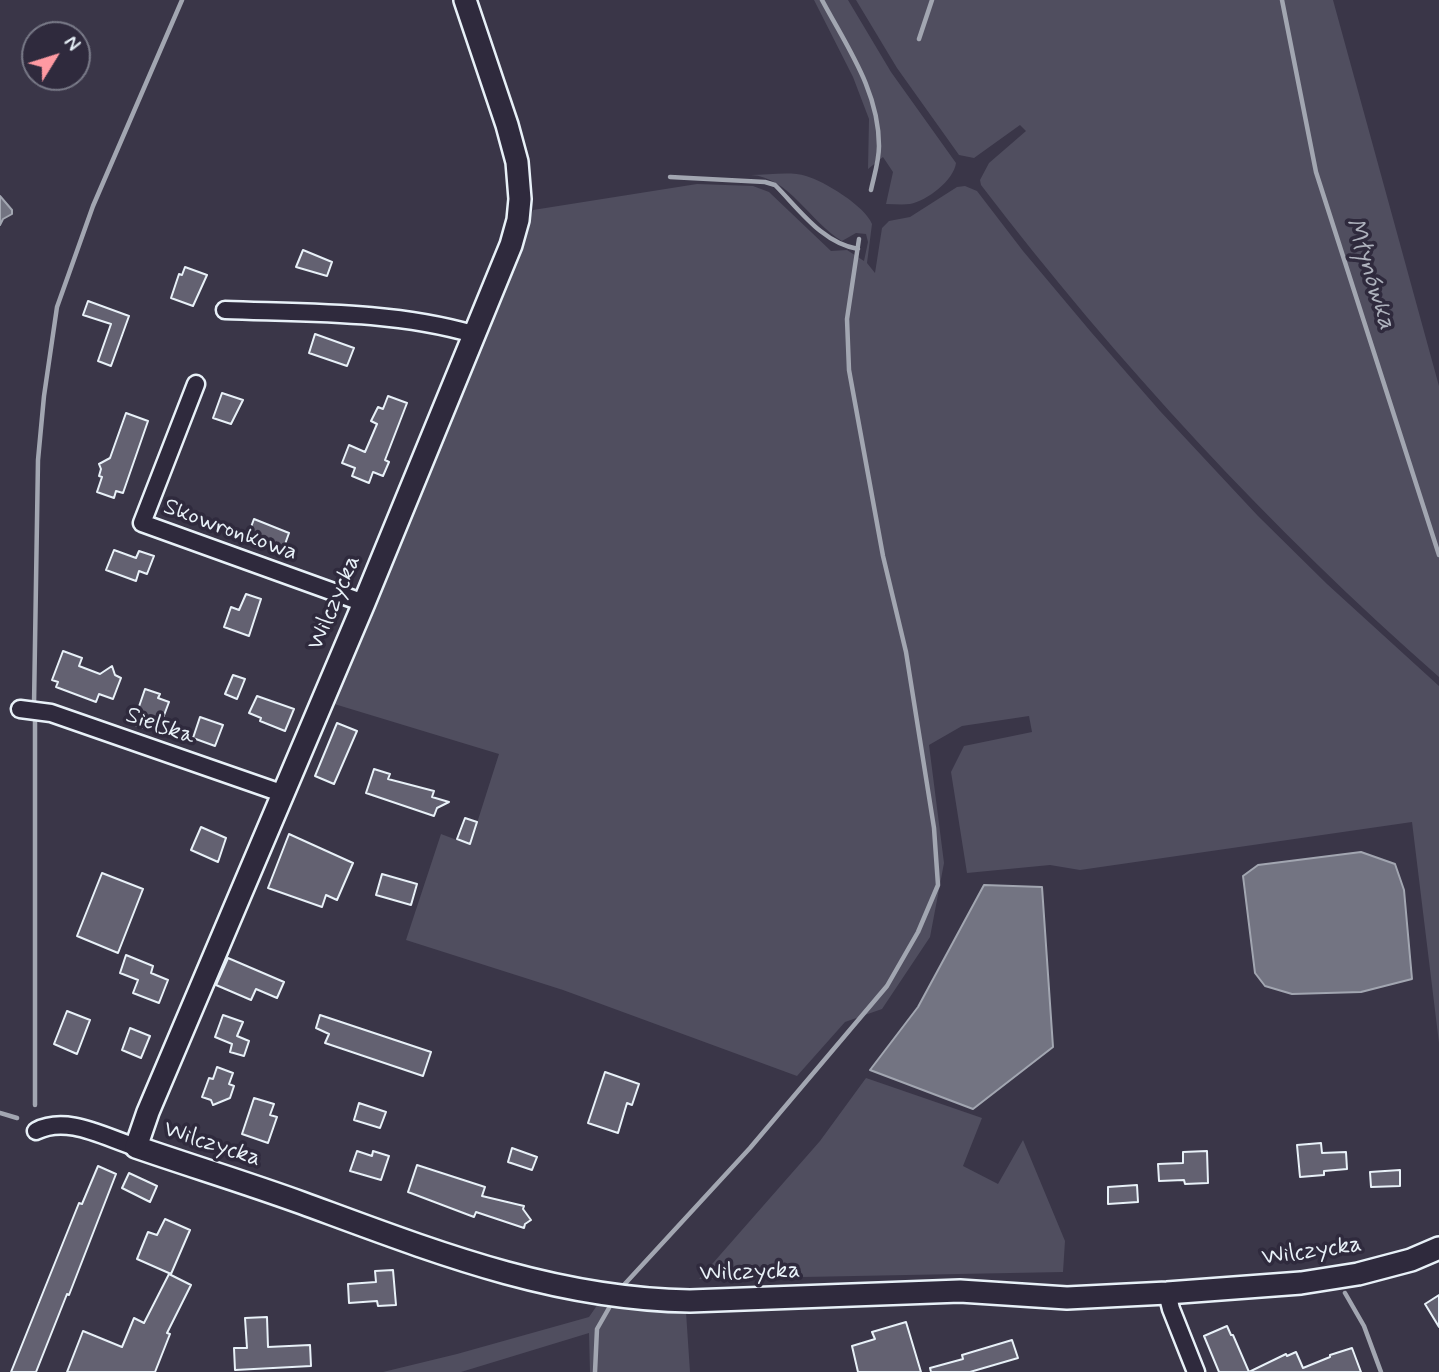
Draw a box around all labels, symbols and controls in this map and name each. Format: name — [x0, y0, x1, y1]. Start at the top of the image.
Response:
north arrow — [21, 21, 91, 91]
text: N — [58, 31, 85, 57]
water label: Młynówka — [1336, 214, 1402, 334]
street label: Skowronkowa — [159, 493, 301, 569]
street label: Wilczycka — [302, 551, 368, 655]
street label: Sielska — [122, 702, 198, 752]
street label: Wilczycka — [160, 1116, 264, 1174]
street label: Wilczycka — [1260, 1231, 1364, 1273]
street label: Wilczycka — [699, 1257, 801, 1289]

